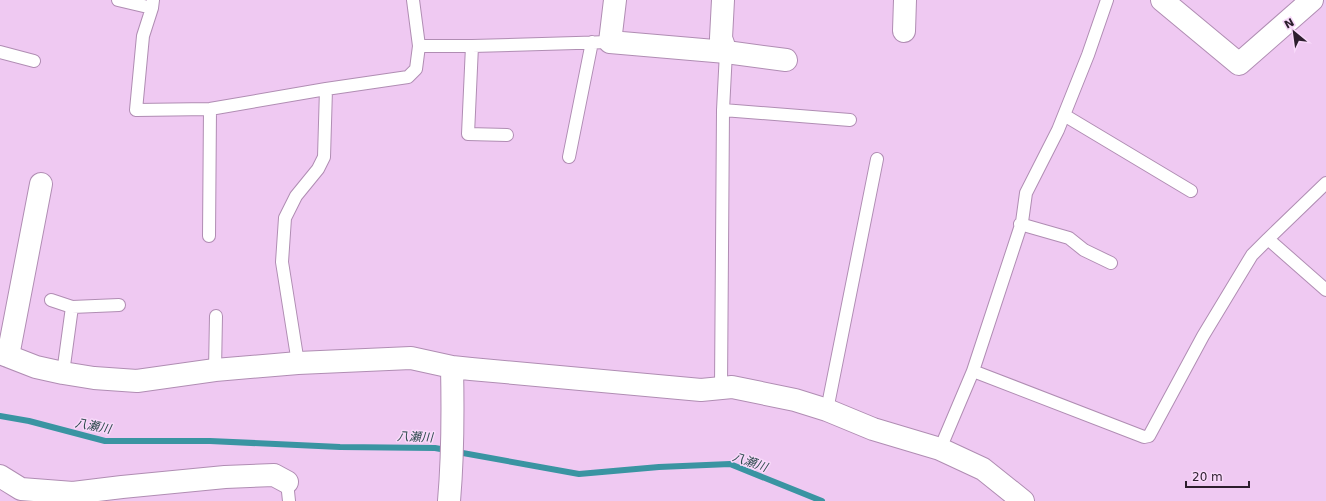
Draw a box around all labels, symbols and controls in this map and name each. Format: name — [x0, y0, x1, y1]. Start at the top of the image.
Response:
north arrow — [1274, 12, 1314, 52]
text: N — [1282, 16, 1297, 32]
water label: 八瀬川 — [74, 416, 114, 437]
water label: 八瀬川 — [397, 429, 435, 445]
water label: 八瀬川 — [731, 450, 771, 475]
scale bar — [1186, 463, 1249, 489]
text: 20 m — [1192, 470, 1223, 484]

